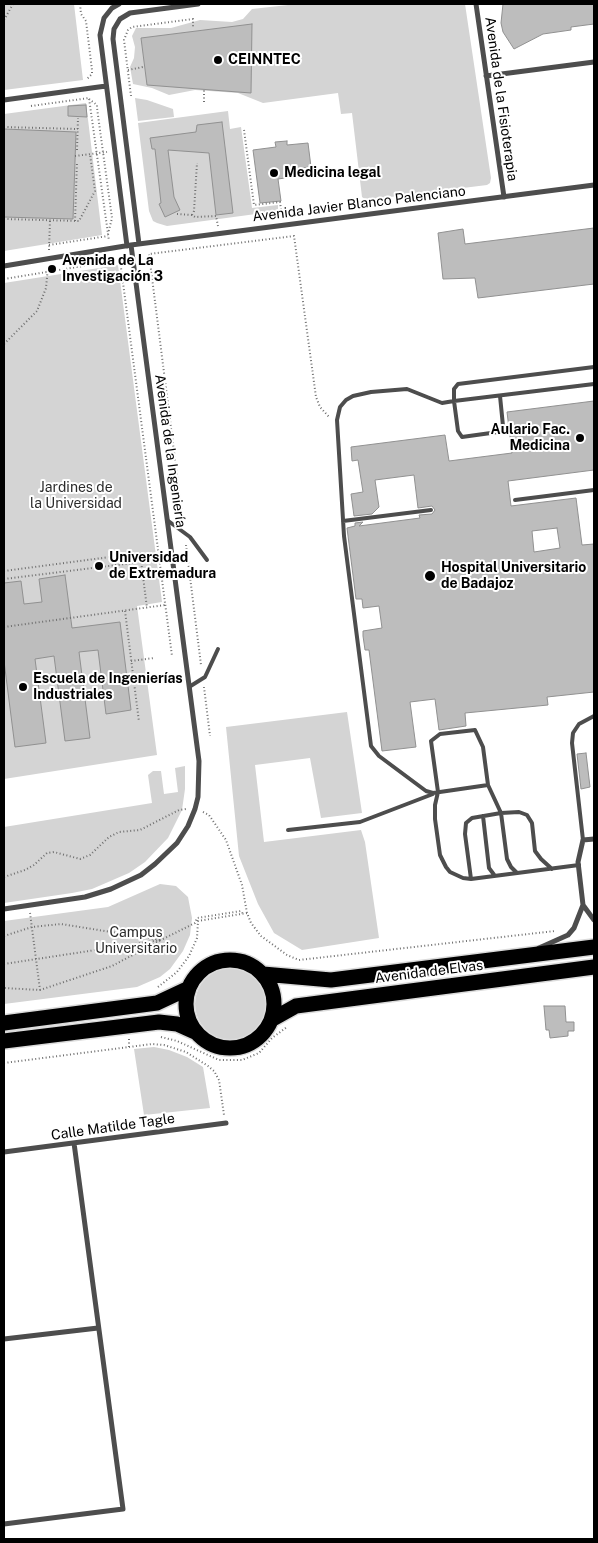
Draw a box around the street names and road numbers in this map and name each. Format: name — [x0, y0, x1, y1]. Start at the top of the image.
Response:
street label: Avenida de la Fisioterapia — [481, 16, 521, 182]
street label: Avenida Javier Blanco Palenciano — [251, 183, 467, 225]
street label: Avenida de la Ingeniería — [151, 373, 189, 529]
street label: Avenida de Elvas — [374, 957, 484, 987]
street label: Calle Matilde Tagle — [50, 1110, 176, 1144]

